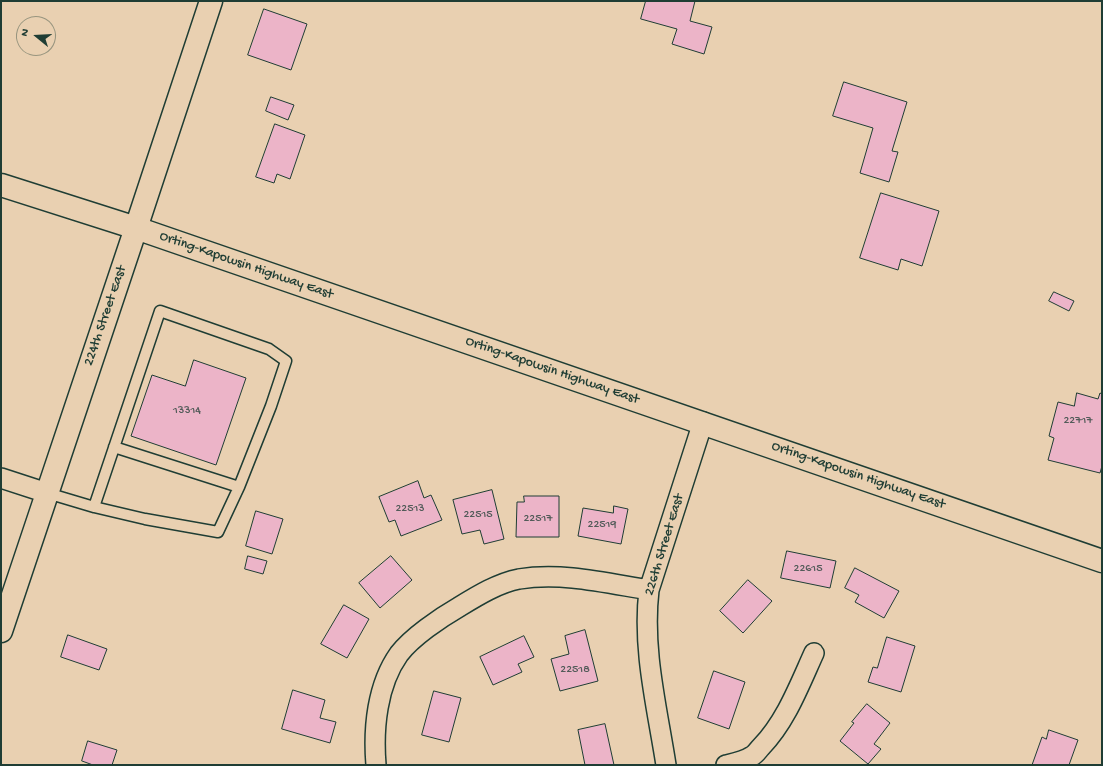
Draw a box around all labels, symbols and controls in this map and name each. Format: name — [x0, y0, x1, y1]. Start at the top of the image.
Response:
north arrow — [16, 16, 56, 56]
text: N — [19, 27, 32, 38]
street label: Orting-Kapowsin Highway East — [157, 228, 335, 304]
street label: 224th Street East — [81, 264, 131, 368]
street label: Orting-Kapowsin Highway East — [463, 333, 641, 409]
house number: 13314 — [173, 404, 201, 418]
house number: 22717 — [1063, 414, 1093, 428]
street label: Orting-Kapowsin Highway East — [769, 438, 947, 514]
street label: 226th Street East — [642, 492, 688, 598]
house number: 22513 — [395, 502, 425, 516]
house number: 22515 — [463, 508, 493, 522]
house number: 22517 — [523, 512, 553, 526]
house number: 22519 — [588, 518, 616, 532]
house number: 22615 — [793, 562, 823, 576]
house number: 22518 — [560, 663, 590, 677]

